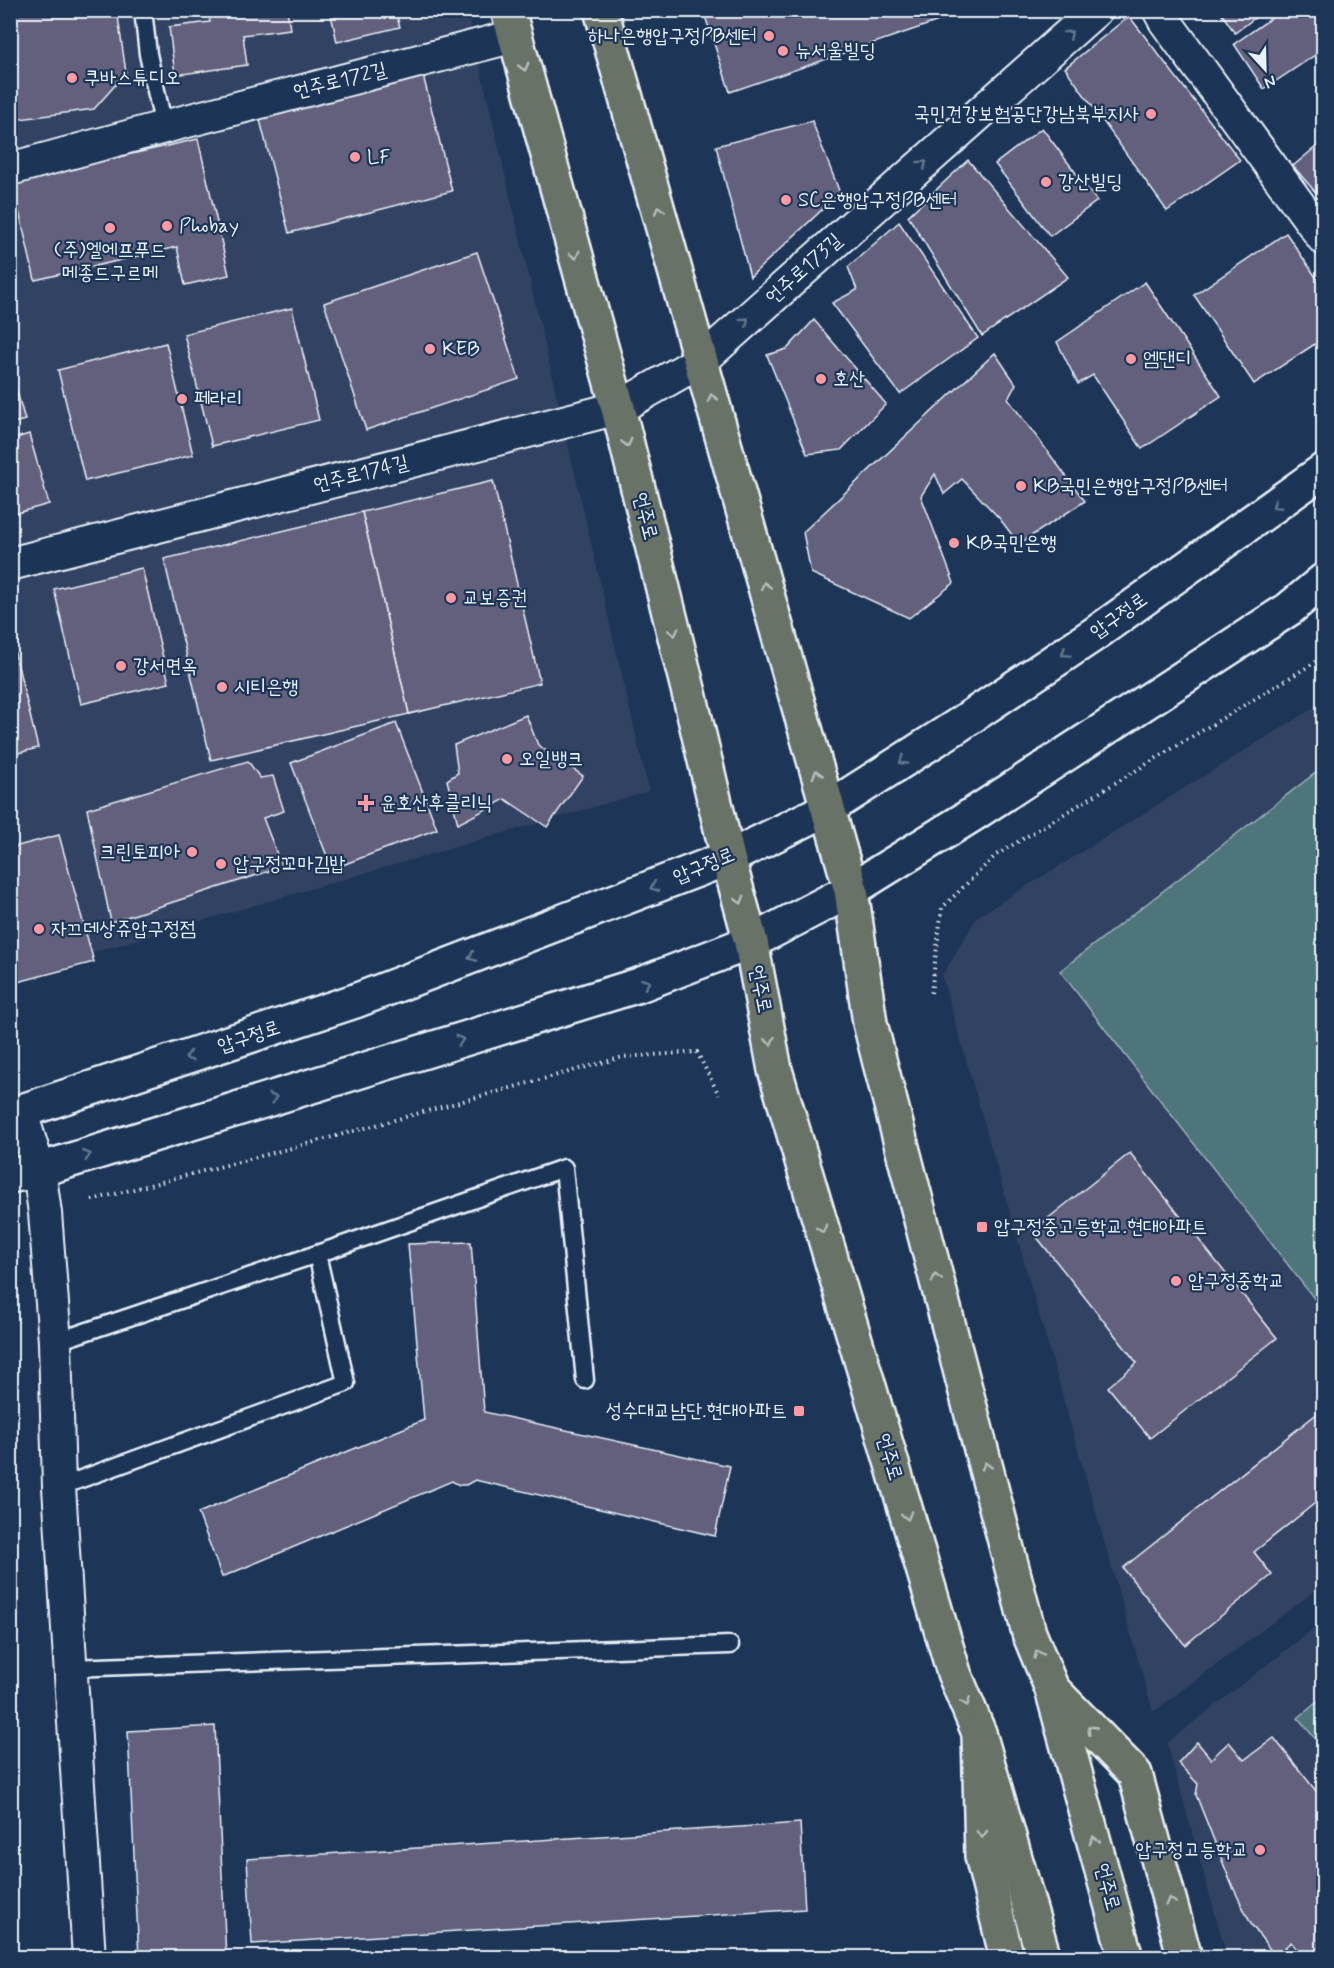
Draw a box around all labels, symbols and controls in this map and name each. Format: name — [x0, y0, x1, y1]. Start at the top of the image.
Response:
place label: 하나은행압구정PB센터 — [588, 23, 757, 50]
marker: 하나은행압구정PB센터 — [762, 29, 776, 43]
one-way arrow — [1062, 30, 1073, 41]
place label: 뉴서울빌딩 — [795, 38, 875, 65]
north arrow — [1235, 39, 1295, 99]
marker: 뉴서울빌딩 — [776, 44, 790, 58]
street label: 언주로172길 — [291, 56, 389, 106]
one-way arrow — [517, 61, 529, 72]
place label: 쿠바스튜디오 — [84, 65, 181, 92]
text: N — [1261, 70, 1279, 93]
marker: 쿠바스튜디오 — [65, 71, 79, 85]
place label: 국민건강보험공단강남북부지사 — [914, 101, 1139, 128]
marker: 국민건강보험공단강남북부지사 — [1144, 107, 1158, 121]
place label: LF — [367, 144, 391, 171]
marker: LF — [348, 150, 362, 164]
one-way arrow — [916, 160, 927, 171]
place label: 강산빌딩 — [1058, 169, 1122, 196]
marker: 강산빌딩 — [1039, 175, 1053, 189]
place label: SC은행압구정PB센터 — [798, 187, 958, 214]
marker: SC은행압구정PB센터 — [779, 193, 793, 207]
one-way arrow — [654, 206, 666, 216]
place label: Phobay — [179, 213, 239, 240]
marker: Phobay — [160, 219, 174, 233]
marker: (주)엘에프푸드 메종드구르메 — [103, 221, 117, 235]
street label: 언주로173길 — [760, 227, 848, 311]
place label: (주)엘에프푸드 메종드구르메 — [54, 237, 166, 287]
one-way arrow — [568, 249, 580, 260]
one-way arrow — [739, 317, 749, 328]
place label: KEB — [442, 336, 479, 363]
marker: KEB — [423, 342, 437, 356]
place label: 엠댄디 — [1143, 346, 1191, 373]
marker: 엠댄디 — [1124, 352, 1138, 366]
place label: 호산 — [833, 366, 865, 393]
marker: 호산 — [814, 372, 828, 386]
place label: 페라리 — [194, 386, 242, 413]
marker: 페라리 — [175, 392, 189, 406]
one-way arrow — [707, 393, 720, 403]
one-way arrow — [620, 438, 633, 448]
street label: 언주로174길 — [311, 449, 411, 499]
place label: KB국민은행압구정PB센터 — [1033, 473, 1228, 500]
marker: KB국민은행압구정PB센터 — [1014, 479, 1028, 493]
street label: 언주로 — [626, 489, 664, 543]
one-way arrow — [1272, 498, 1283, 509]
place label: KB국민은행 — [966, 530, 1057, 557]
marker: KB국민은행 — [947, 536, 961, 550]
one-way arrow — [760, 581, 772, 592]
place label: 교보증권 — [463, 585, 527, 612]
street label: 압구정로 — [1085, 586, 1153, 646]
marker: 교보증권 — [444, 591, 458, 605]
one-way arrow — [667, 627, 680, 637]
one-way arrow — [1061, 646, 1072, 657]
place label: 강서면옥 — [133, 653, 197, 680]
marker: 강서면옥 — [114, 659, 128, 673]
place label: 시티은행 — [234, 674, 298, 701]
marker: 시티은행 — [215, 680, 229, 694]
place label: 오일뱅크 — [519, 746, 583, 773]
marker: 오일뱅크 — [500, 752, 514, 766]
one-way arrow — [898, 753, 909, 764]
one-way arrow — [812, 769, 825, 779]
place label: 윤호산후클리닉 — [380, 790, 493, 817]
marker: 윤호산후클리닉 — [357, 794, 375, 812]
place label: 크린토피아 — [100, 839, 180, 866]
street label: 압구정로 — [669, 841, 739, 891]
marker: 크린토피아 — [185, 845, 199, 859]
place label: 압구정꼬마김밥 — [233, 851, 346, 878]
marker: 압구정꼬마김밥 — [214, 857, 228, 871]
one-way arrow — [649, 880, 660, 892]
one-way arrow — [732, 895, 745, 905]
place label: 자끄데상쥬압구정점 — [51, 916, 196, 943]
marker: 자끄데상쥬압구정점 — [32, 922, 46, 936]
one-way arrow — [467, 950, 478, 962]
street label: 언주로 — [742, 963, 778, 1015]
one-way arrow — [640, 977, 651, 990]
street label: 압구정로 — [214, 1014, 284, 1060]
one-way arrow — [454, 1035, 465, 1048]
one-way arrow — [763, 1036, 776, 1046]
one-way arrow — [184, 1049, 195, 1062]
one-way arrow — [268, 1093, 278, 1105]
one-way arrow — [81, 1150, 92, 1162]
place label: 압구정중고등학교.현대아파트 — [994, 1214, 1207, 1241]
marker: 압구정중고등학교.현대아파트 — [975, 1220, 989, 1234]
one-way arrow — [815, 1223, 827, 1234]
place label: 압구정중학교 — [1188, 1268, 1285, 1295]
one-way arrow — [931, 1273, 944, 1283]
marker: 압구정중학교 — [1169, 1274, 1183, 1288]
place label: 성수대교남단.현대아파트 — [606, 1398, 787, 1425]
marker: 성수대교남단.현대아파트 — [792, 1404, 806, 1418]
street label: 언주로 — [869, 1430, 909, 1484]
one-way arrow — [980, 1461, 993, 1471]
one-way arrow — [900, 1510, 912, 1521]
one-way arrow — [1033, 1649, 1045, 1660]
one-way arrow — [959, 1696, 971, 1707]
one-way arrow — [1087, 1725, 1098, 1735]
one-way arrow — [975, 1829, 988, 1838]
one-way arrow — [1089, 1835, 1101, 1846]
place label: 압구정고등학교 — [1135, 1837, 1248, 1864]
marker: 압구정고등학교 — [1253, 1843, 1267, 1857]
street label: 언주로 — [1088, 1860, 1126, 1914]
one-way arrow — [1165, 1896, 1177, 1907]

